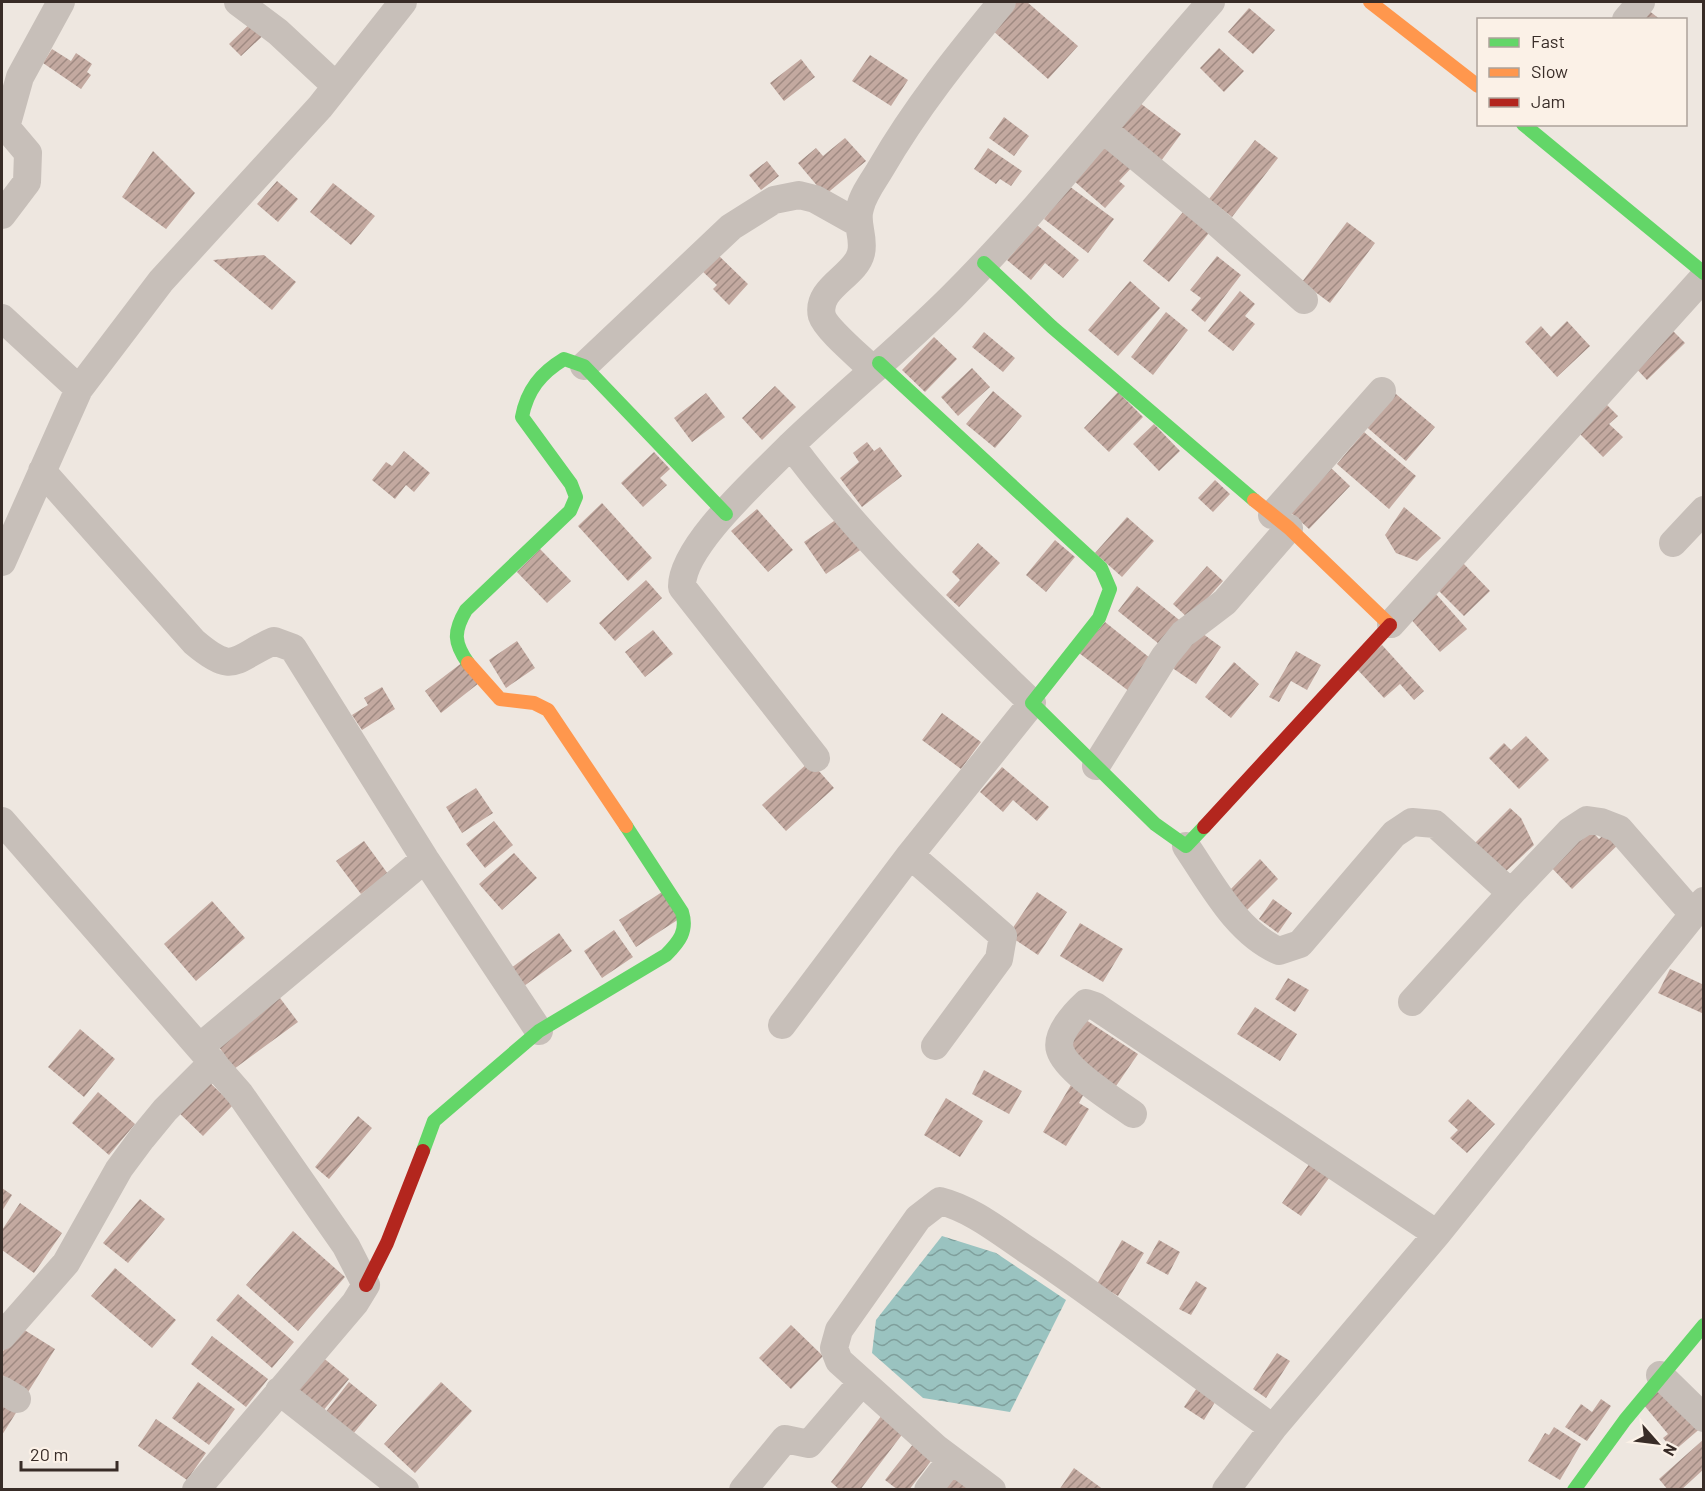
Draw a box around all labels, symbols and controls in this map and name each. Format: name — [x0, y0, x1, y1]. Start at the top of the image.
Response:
legend — [1477, 18, 1687, 126]
text: Fast — [1531, 30, 1565, 52]
text: Slow — [1531, 60, 1568, 82]
text: Jam — [1531, 90, 1565, 112]
north arrow — [1627, 1413, 1687, 1473]
scale bar — [21, 1434, 117, 1472]
text: N — [1660, 1441, 1682, 1459]
text: 20 m — [30, 1443, 68, 1465]

